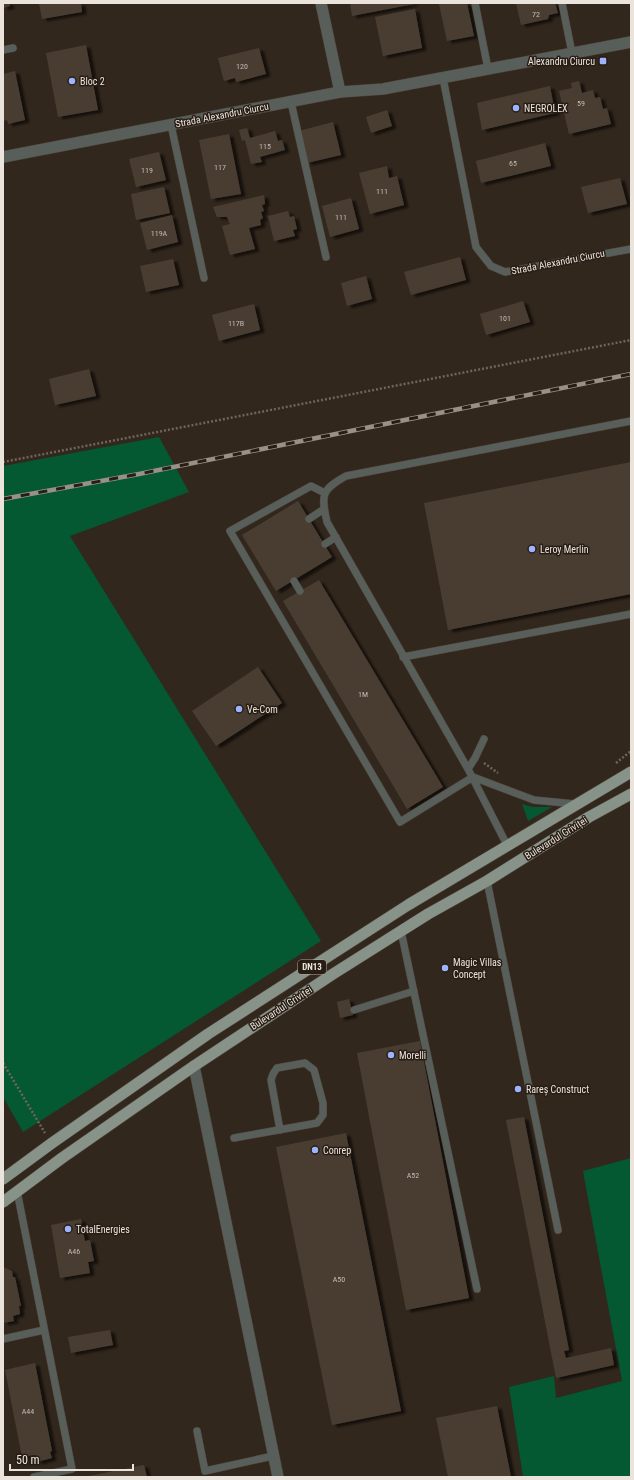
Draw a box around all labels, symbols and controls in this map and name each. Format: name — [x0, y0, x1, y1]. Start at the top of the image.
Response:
house number: 72 — [532, 10, 540, 19]
place label: Alexandru Ciurcu — [528, 56, 595, 67]
marker: Alexandru Ciurcu — [598, 56, 608, 66]
house number: 120 — [236, 62, 248, 71]
marker: Bloc 2 — [67, 76, 77, 86]
place label: Bloc 2 — [80, 76, 105, 87]
house number: 59 — [577, 99, 585, 108]
street label: Strada Alexandru Ciurcu — [174, 101, 270, 129]
marker: NEGROLEX — [511, 103, 521, 113]
place label: NEGROLEX — [524, 103, 568, 114]
house number: 115 — [259, 142, 271, 151]
house number: 65 — [509, 159, 517, 168]
house number: 117 — [214, 163, 226, 172]
house number: 119 — [141, 166, 153, 175]
house number: 111 — [376, 187, 388, 196]
house number: 111 — [335, 213, 347, 222]
house number: 119A — [151, 229, 168, 238]
street label: Strada Alexandru Ciurcu — [510, 248, 606, 276]
house number: 101 — [499, 314, 511, 323]
house number: 117B — [228, 319, 244, 328]
marker: Leroy Merlin — [527, 544, 537, 554]
place label: Leroy Merlin — [540, 544, 589, 555]
house number: 1M — [358, 690, 368, 699]
marker: Ve-Com — [234, 704, 244, 714]
place label: Ve-Com — [247, 704, 278, 715]
street label: Bulevardul Griviței — [523, 814, 590, 862]
place label: Magic Villas Concept — [453, 957, 502, 980]
road number: DN13 — [298, 960, 326, 974]
marker: Magic Villas Concept — [440, 963, 450, 973]
street label: Bulevardul Griviței — [248, 984, 314, 1033]
marker: Morelli — [386, 1050, 396, 1060]
place label: Morelli — [399, 1050, 426, 1061]
marker: Rareș Construct — [513, 1084, 523, 1094]
place label: Rareș Construct — [526, 1084, 589, 1096]
marker: Conrep — [310, 1145, 320, 1155]
place label: Conrep — [323, 1145, 351, 1156]
house number: A52 — [407, 1171, 419, 1180]
marker: TotalEnergies — [63, 1224, 73, 1234]
place label: TotalEnergies — [76, 1224, 130, 1235]
house number: A46 — [68, 1247, 80, 1256]
house number: A50 — [333, 1275, 345, 1284]
house number: A44 — [22, 1407, 34, 1416]
scale bar — [10, 1446, 133, 1472]
text: 50 m — [16, 1453, 40, 1467]

